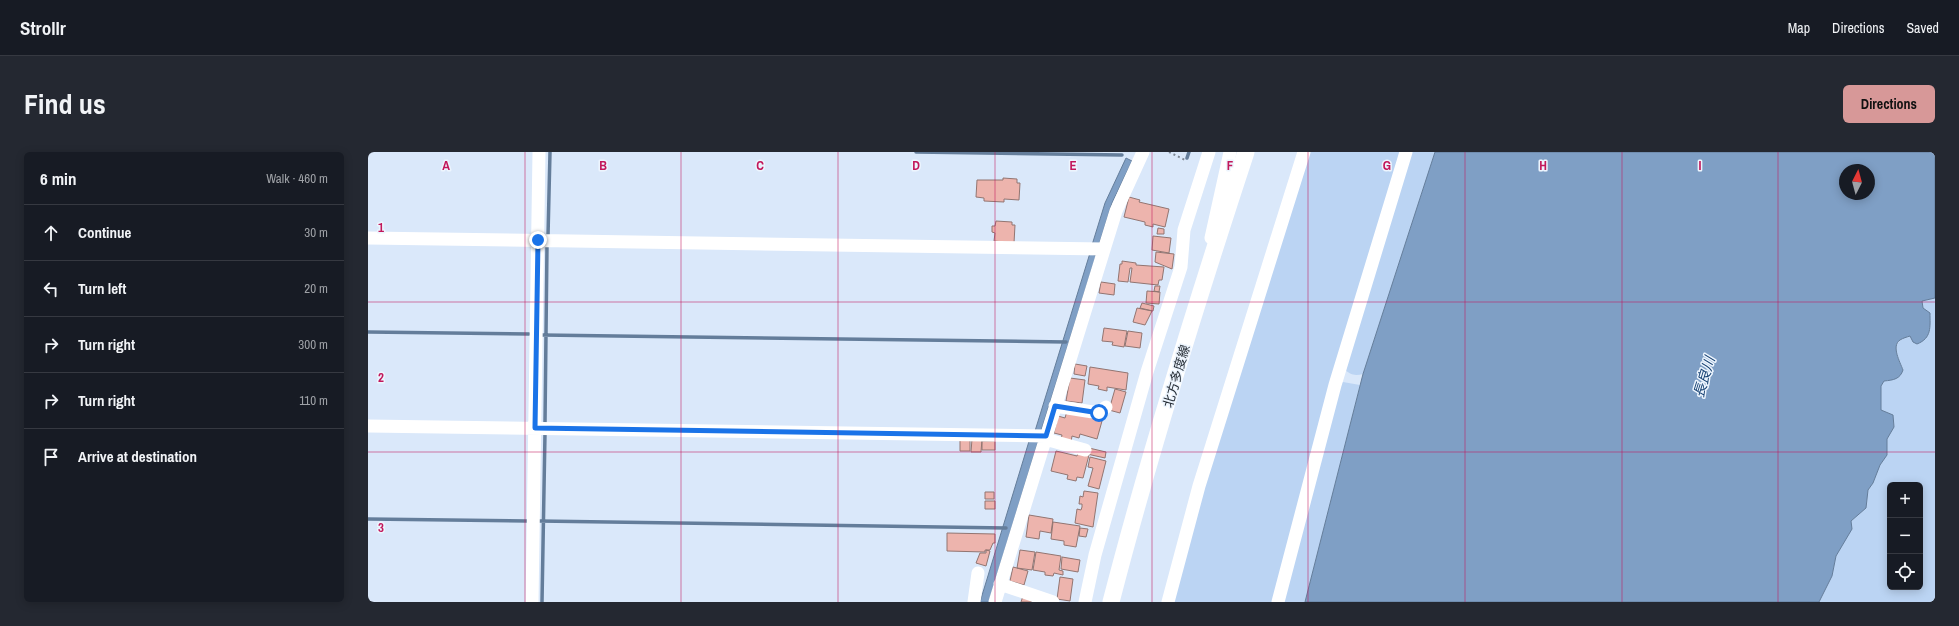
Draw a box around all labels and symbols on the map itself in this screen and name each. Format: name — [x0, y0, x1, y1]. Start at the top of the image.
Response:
text: A — [442, 157, 450, 174]
text: B — [599, 157, 607, 174]
text: C — [756, 157, 764, 174]
text: D — [912, 157, 920, 174]
text: E — [1069, 157, 1077, 174]
text: F — [1227, 157, 1234, 174]
text: G — [1383, 157, 1391, 174]
text: H — [1539, 157, 1547, 174]
text: I — [1699, 157, 1702, 174]
north arrow — [1839, 164, 1875, 200]
text: 1 — [378, 219, 384, 236]
route end — [529, 231, 547, 249]
street label: 北方多度線 — [1159, 343, 1194, 410]
water label: 長良川 — [1689, 352, 1719, 400]
text: 2 — [378, 369, 384, 386]
route start — [1090, 404, 1108, 422]
text: 3 — [378, 519, 384, 536]

